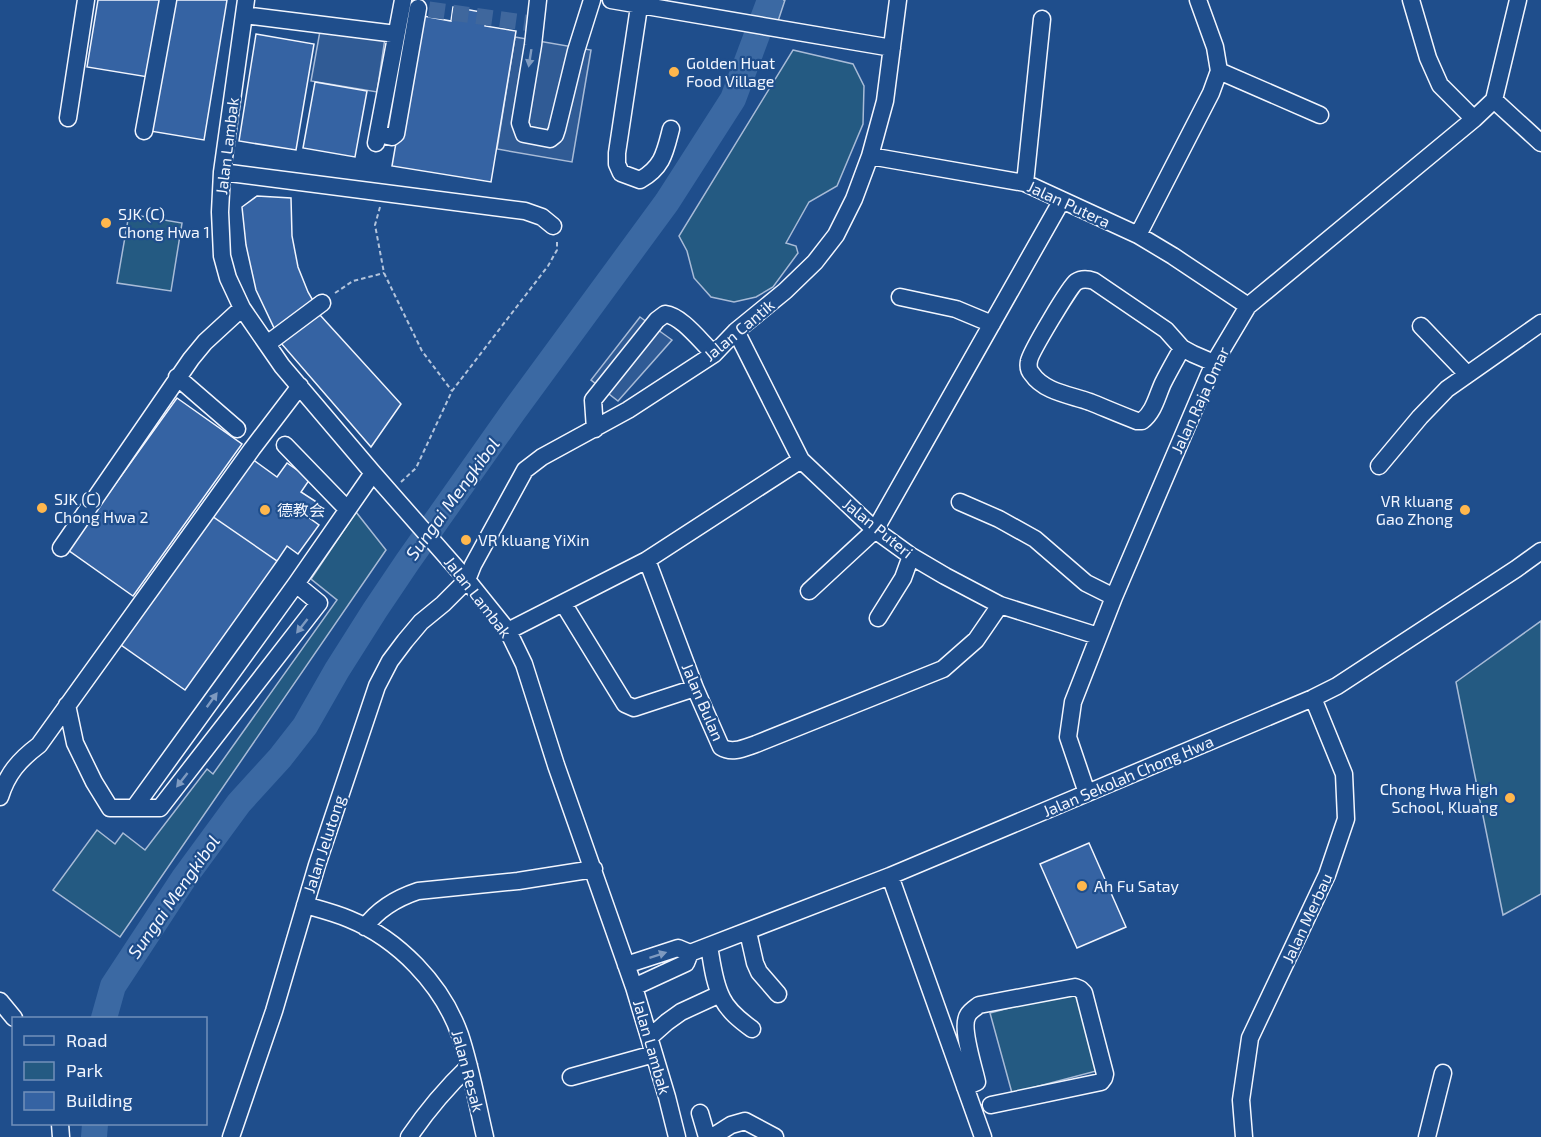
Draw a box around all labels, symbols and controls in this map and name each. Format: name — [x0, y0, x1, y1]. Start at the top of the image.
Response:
one-way arrow — [526, 49, 535, 68]
place label: Golden Huat Food Village — [686, 53, 775, 90]
marker: Golden Huat Food Village — [667, 65, 681, 79]
street label: Jalan Lambak — [211, 96, 242, 196]
street label: Jalan Putera — [1025, 176, 1114, 231]
place label: SJK (C) Chong Hwa 1 — [118, 204, 210, 241]
marker: SJK (C) Chong Hwa 1 — [99, 216, 113, 230]
street label: Jalan Cantik — [700, 295, 778, 365]
street label: Jalan Raja Omar — [1167, 343, 1234, 457]
water label: Sungai Mengkibol — [401, 433, 504, 564]
place label: SJK (C) Chong Hwa 2 — [54, 489, 148, 526]
place label: VR kluang Gao Zhong — [1376, 491, 1453, 528]
street label: Jalan Puteri — [840, 494, 917, 562]
place label: 德教会 — [277, 500, 325, 519]
marker: SJK (C) Chong Hwa 2 — [35, 501, 49, 515]
marker: 德教会 — [258, 503, 272, 517]
marker: VR kluang Gao Zhong — [1458, 503, 1472, 517]
place label: VR kluang YiXin — [478, 530, 589, 549]
marker: VR kluang YiXin — [459, 533, 473, 547]
street label: Jalan Lambak — [441, 552, 516, 641]
one-way arrow — [296, 618, 308, 633]
street label: Jalan Bulan — [679, 660, 728, 743]
one-way arrow — [206, 692, 218, 708]
street label: Jalan Sekolah Chong Hwa — [1040, 731, 1216, 820]
one-way arrow — [177, 772, 189, 787]
place label: Chong Hwa High School, Kluang — [1380, 779, 1498, 816]
marker: Chong Hwa High School, Kluang — [1503, 791, 1517, 805]
street label: Jalan Jelutong — [299, 793, 348, 895]
water label: Sungai Mengkibol — [122, 831, 224, 962]
street label: Jalan Merbau — [1278, 870, 1336, 966]
place label: Ah Fu Satay — [1094, 876, 1180, 895]
marker: Ah Fu Satay — [1075, 879, 1089, 893]
one-way arrow — [649, 950, 667, 959]
street label: Jalan Lambak — [630, 997, 675, 1096]
legend — [12, 1017, 207, 1125]
street label: Jalan Resak — [448, 1028, 489, 1114]
text: Road — [66, 1029, 107, 1051]
text: Park — [66, 1059, 103, 1081]
text: Building — [66, 1089, 133, 1111]

